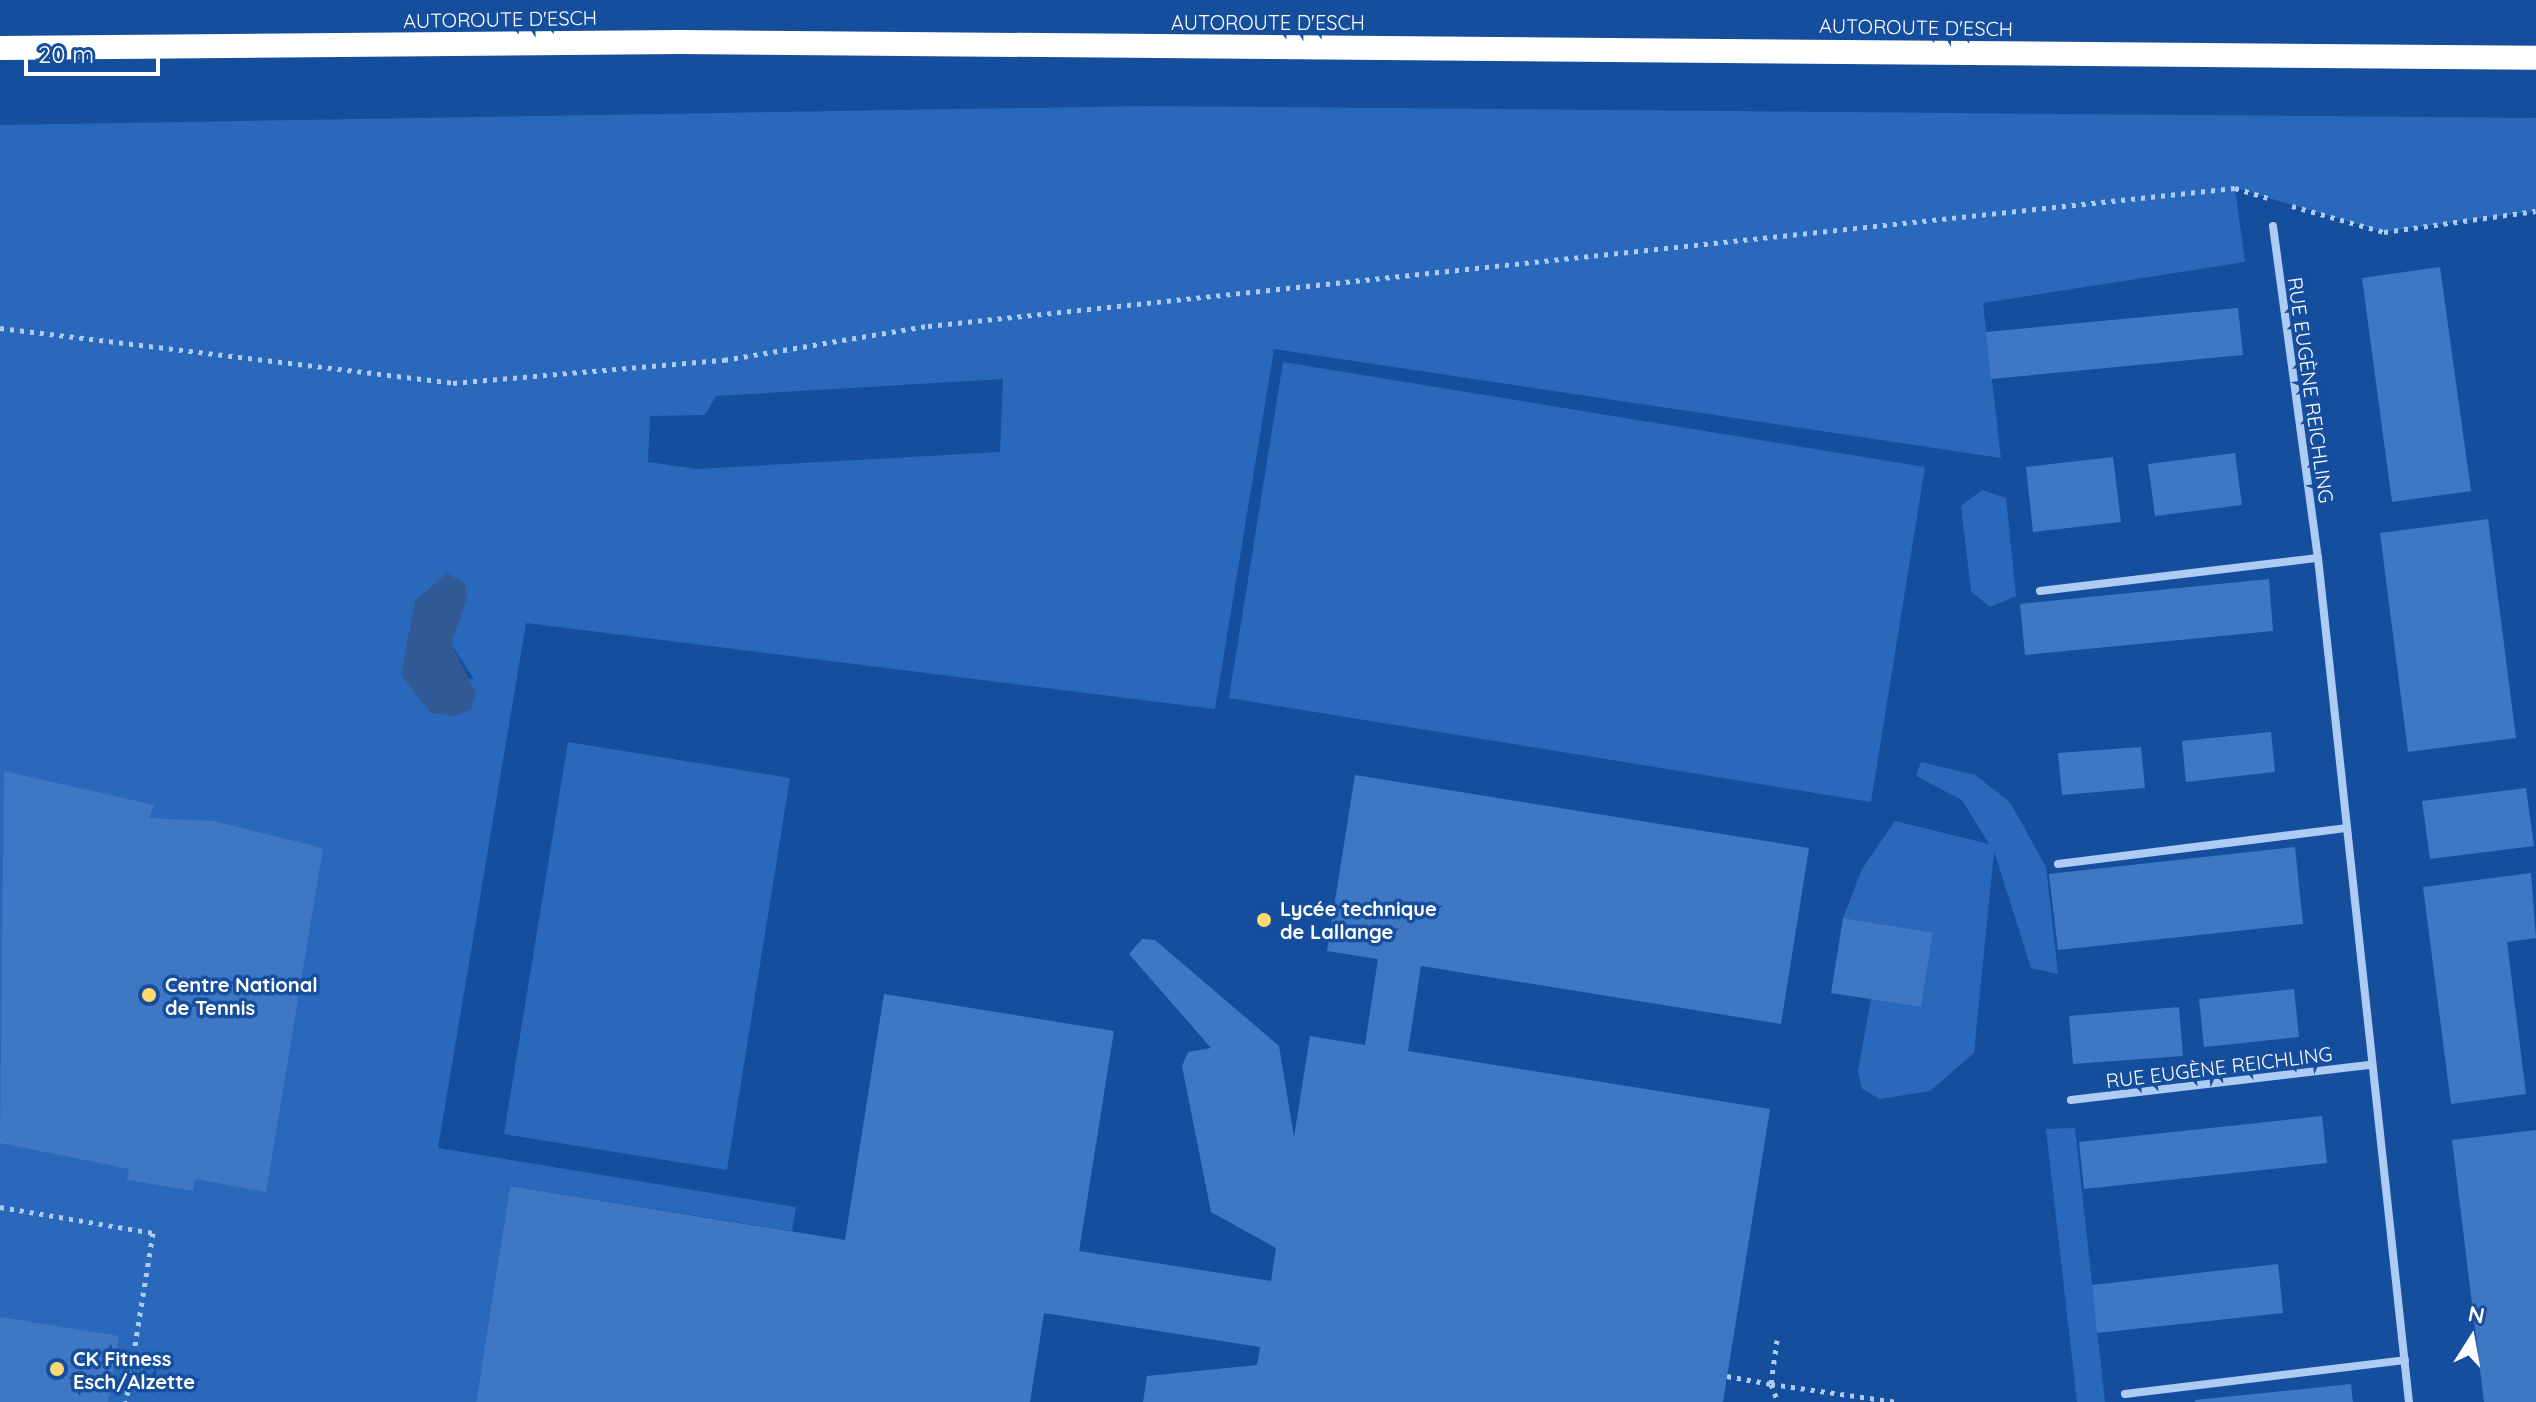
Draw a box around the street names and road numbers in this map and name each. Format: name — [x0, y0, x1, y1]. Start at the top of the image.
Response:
street label: AUTOROUTE D'ESCH — [403, 5, 597, 33]
street label: AUTOROUTE D'ESCH — [1171, 10, 1365, 34]
street label: AUTOROUTE D'ESCH — [1819, 13, 2013, 41]
street label: RUE EUGÈNE REICHLING — [2283, 275, 2339, 505]
street label: RUE EUGÈNE REICHLING — [2104, 1041, 2334, 1093]

